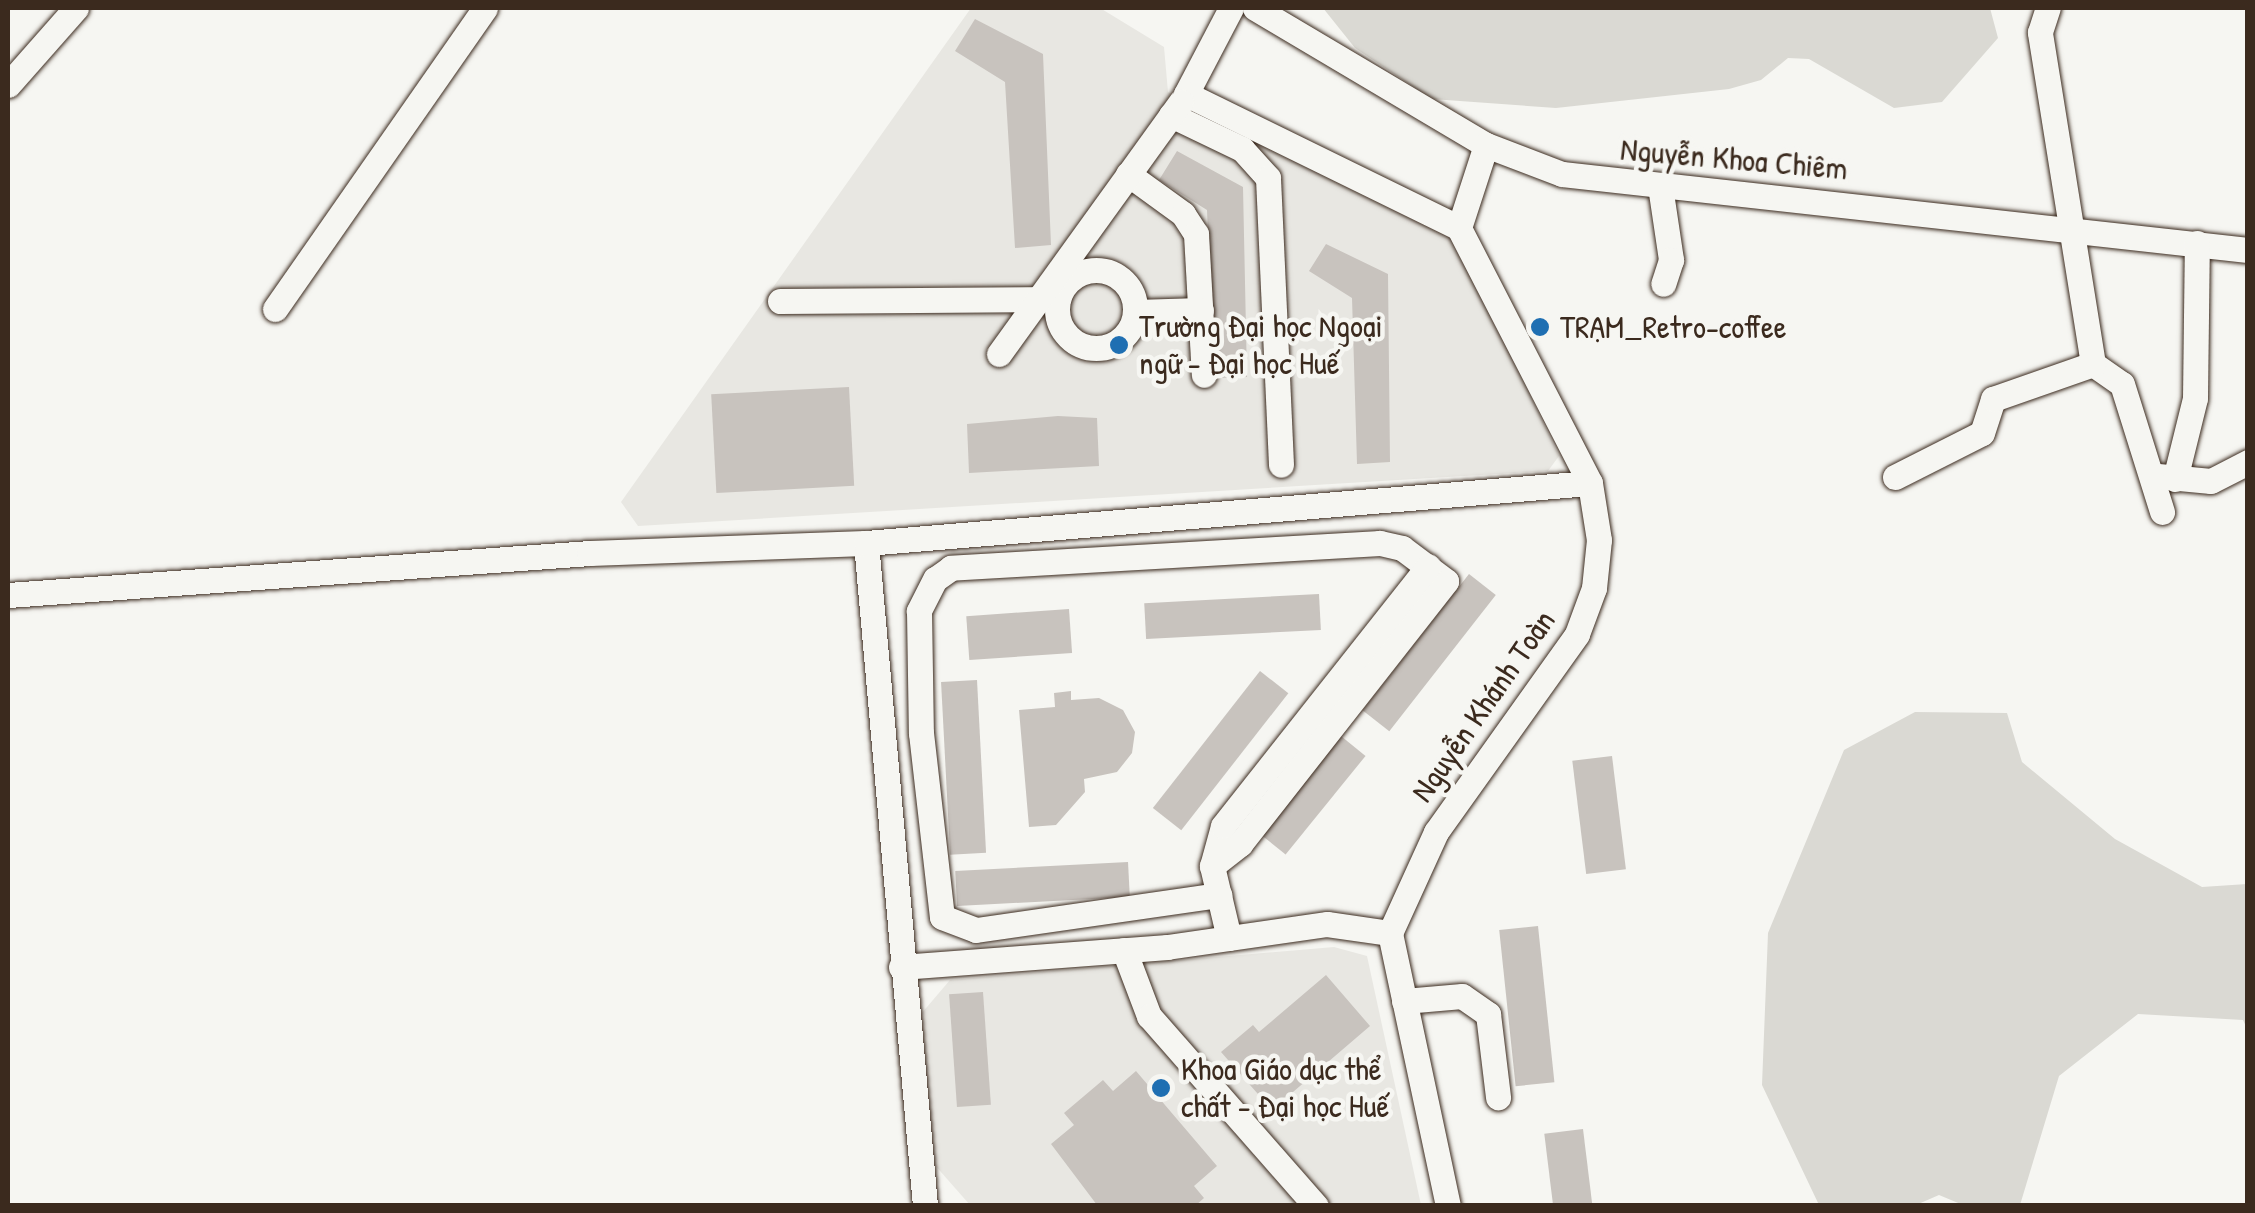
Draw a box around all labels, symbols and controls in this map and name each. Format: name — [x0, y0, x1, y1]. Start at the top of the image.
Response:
street label: Nguyễn Khoa Chiêm — [1619, 130, 1849, 188]
place label: Trường Đại học Ngoại ngữ - Đại học Huế — [1139, 308, 1383, 383]
place label: TRẠM_Retro-coffee — [1560, 308, 1786, 346]
marker: TRẠM_Retro-coffee — [1529, 316, 1551, 338]
marker: Trường Đại học Ngoại ngữ - Đại học Huế — [1108, 334, 1130, 356]
street label: Nguyễn Khánh Toàn — [1403, 603, 1563, 809]
place label: Khoa Giáo dục thể chất - Đại học Huế — [1181, 1051, 1389, 1126]
marker: Khoa Giáo dục thể chất - Đại học Huế — [1150, 1077, 1172, 1099]

